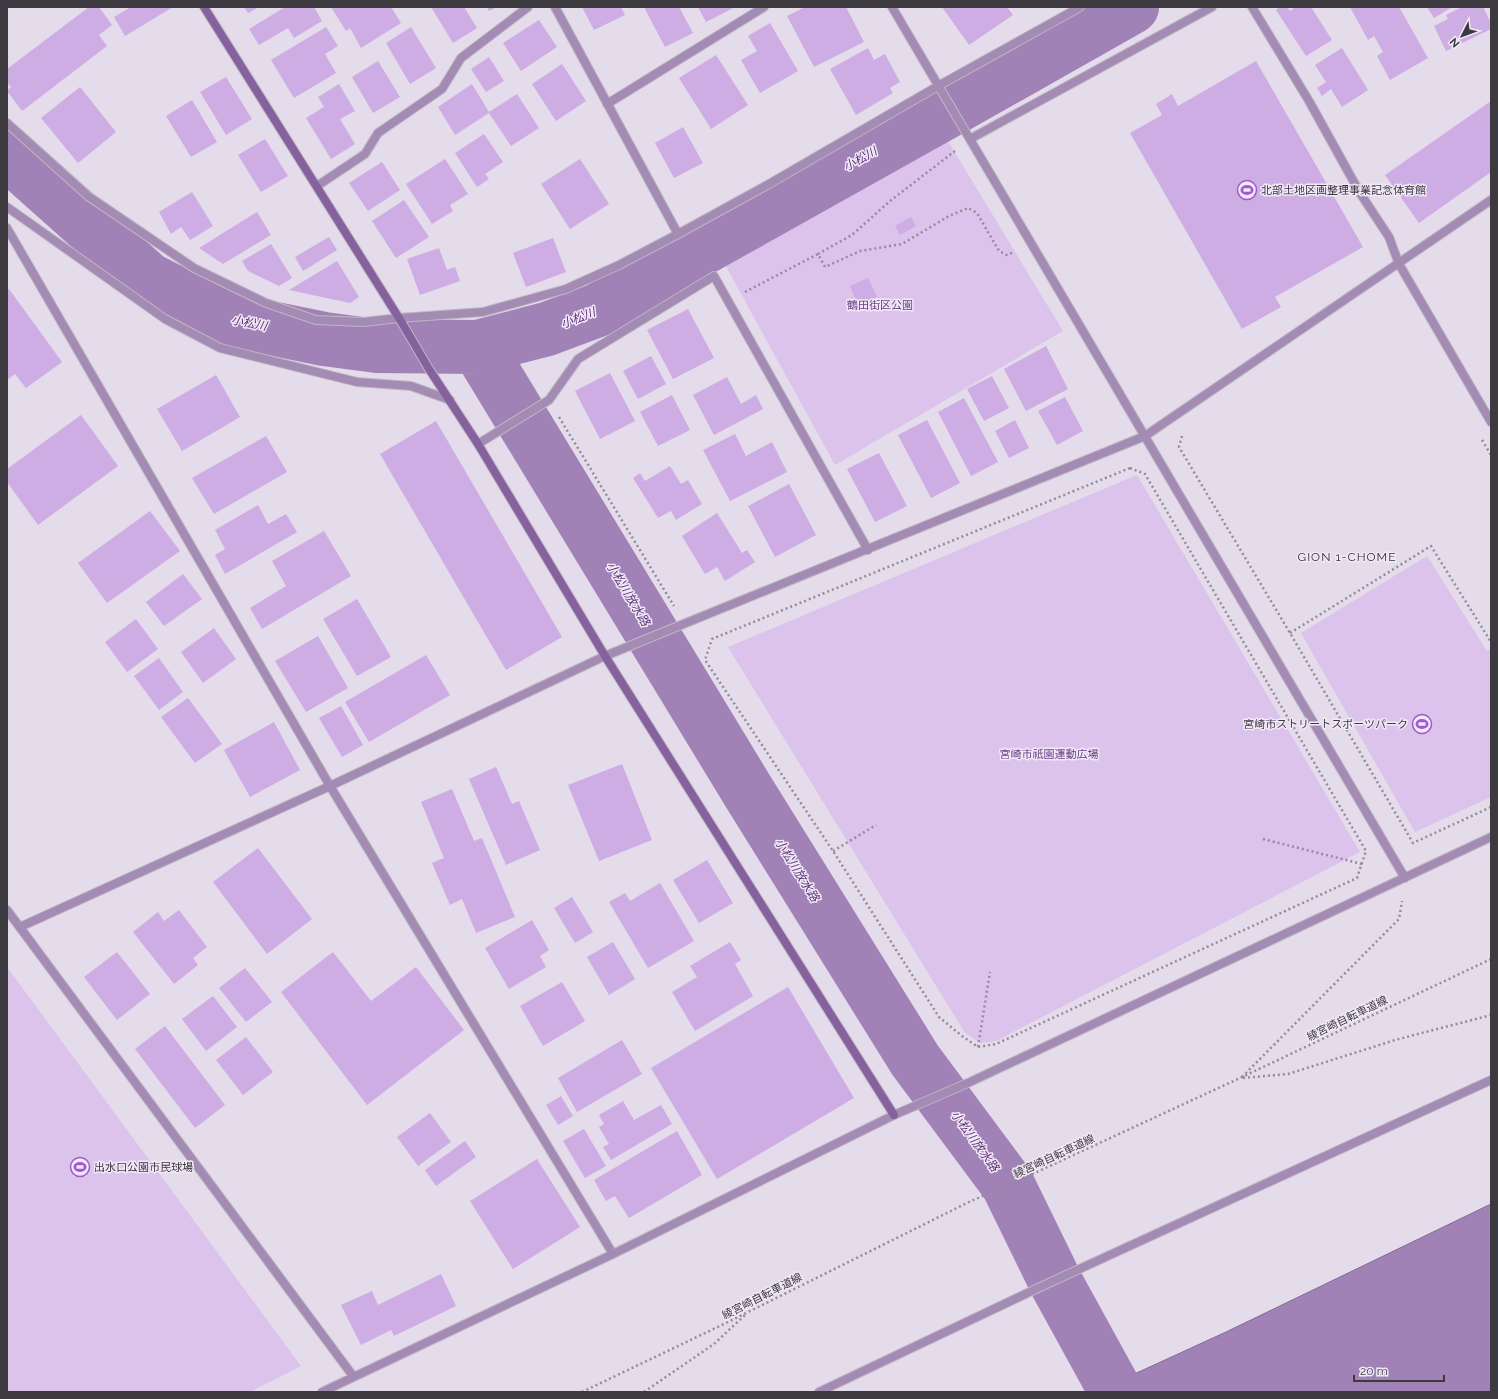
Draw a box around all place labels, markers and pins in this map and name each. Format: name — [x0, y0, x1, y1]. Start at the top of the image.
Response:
sports icon: 北部土地区画整理事業記念体育館 — [1236, 179, 1258, 201]
place label: 北部土地区画整理事業記念体育館 — [1261, 184, 1426, 197]
sports icon: 宮崎市ストリートスポーツパーク — [1411, 713, 1433, 735]
place label: 宮崎市ストリートスポーツパーク — [1243, 718, 1408, 731]
sports icon: 出水口公園市民球場 — [69, 1156, 91, 1178]
place label: 出水口公園市民球場 — [94, 1161, 193, 1174]

